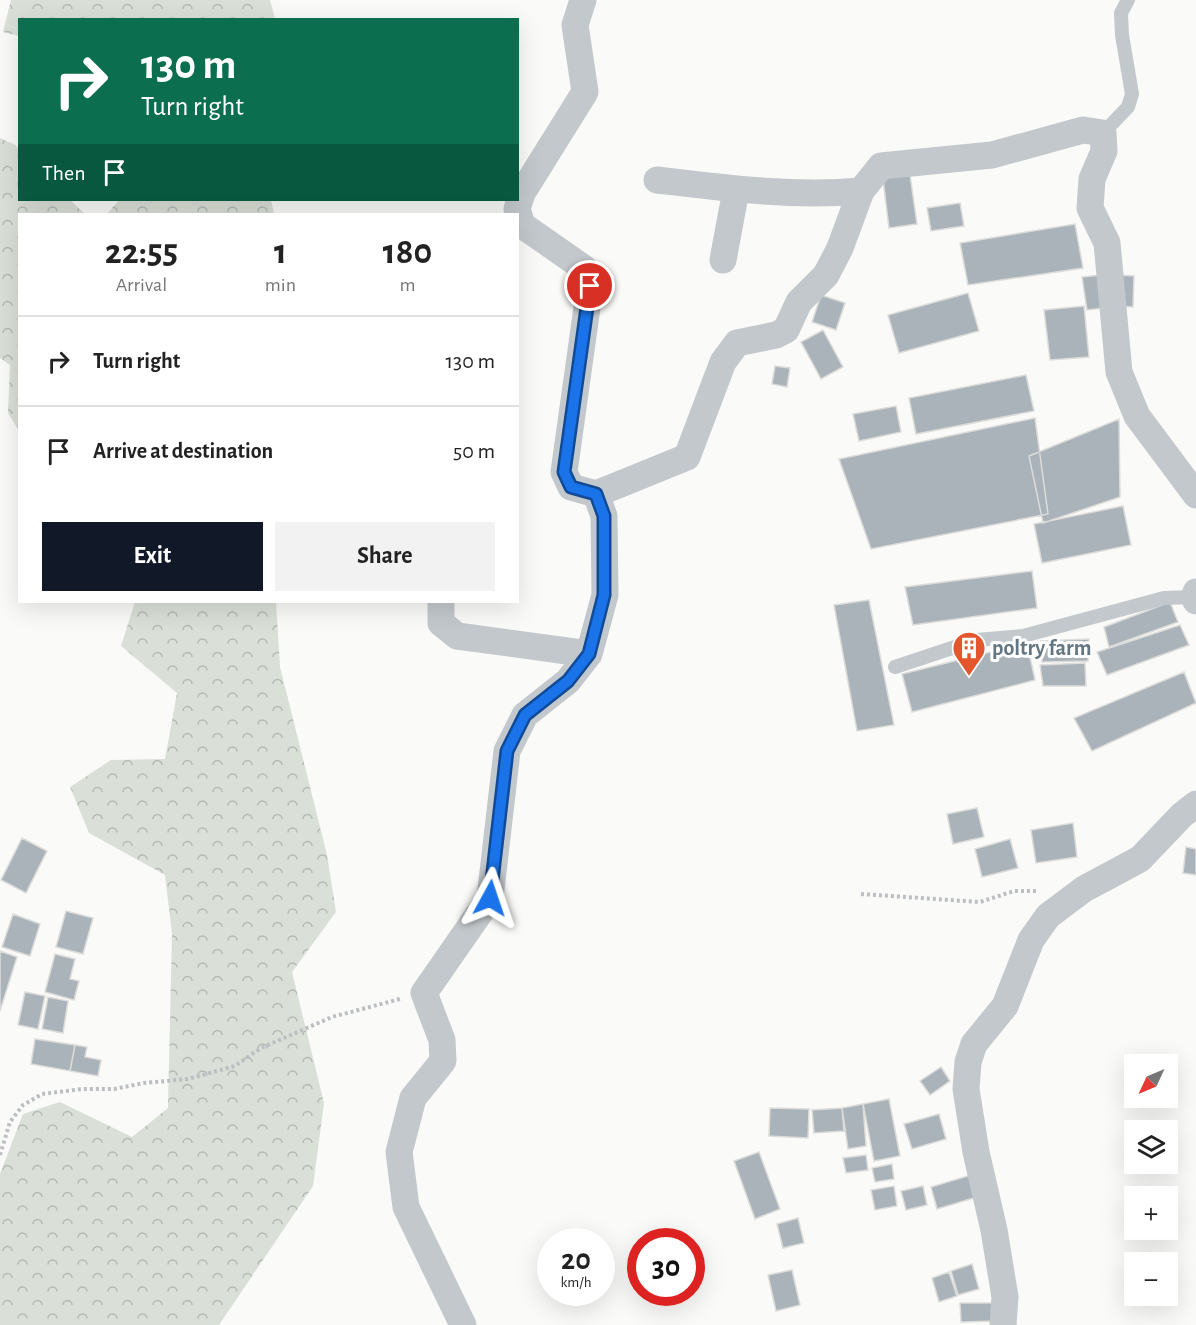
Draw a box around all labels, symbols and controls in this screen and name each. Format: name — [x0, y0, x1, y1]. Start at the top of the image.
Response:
icon: right — [42, 42, 120, 120]
text: 130 m — [141, 44, 236, 86]
text: Turn right — [141, 93, 244, 120]
icon: arrive — [98, 156, 131, 189]
text: Then — [42, 162, 86, 184]
text: 22:55 — [105, 234, 178, 270]
text: 1 — [274, 234, 287, 270]
text: 180 — [383, 234, 432, 270]
pin — [564, 260, 615, 311]
icon: arrive — [573, 269, 606, 302]
text: Arrival — [116, 275, 167, 295]
text: min — [265, 275, 296, 295]
text: m — [399, 275, 415, 295]
icon: right — [42, 345, 75, 378]
text: Turn right — [93, 350, 180, 372]
text: 130 m — [446, 350, 495, 372]
icon: arrive — [42, 435, 75, 468]
text: Arrive at destination — [93, 440, 273, 462]
text: 50 m — [453, 440, 495, 462]
button: Exit — [42, 522, 263, 591]
button: Share — [275, 522, 495, 591]
building icon: poltry farm — [951, 630, 987, 677]
place label: poltry farm — [992, 637, 1091, 660]
position arrow — [458, 866, 522, 930]
north arrow — [1124, 1054, 1178, 1108]
map controls — [1124, 1054, 1178, 1306]
button: layers — [1124, 1120, 1178, 1174]
button: + — [1124, 1186, 1178, 1240]
speed limit sign: 30 — [627, 1228, 705, 1306]
text: 20 — [561, 1245, 591, 1275]
button: − — [1124, 1252, 1178, 1306]
text: km/h — [561, 1275, 591, 1290]

